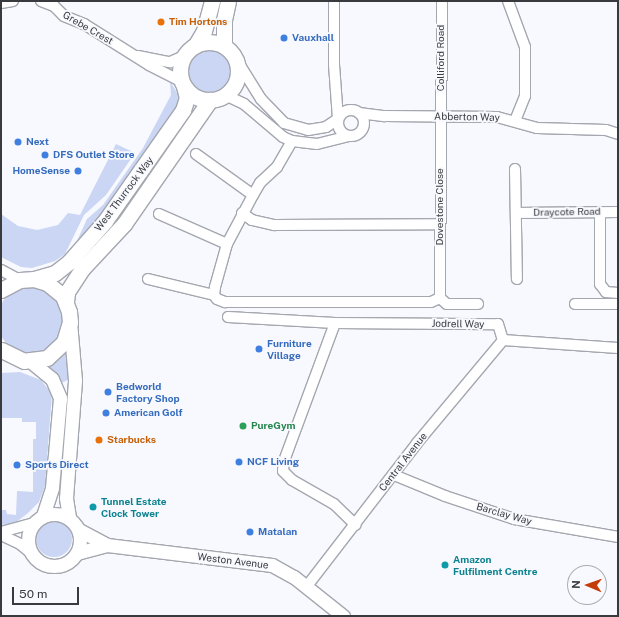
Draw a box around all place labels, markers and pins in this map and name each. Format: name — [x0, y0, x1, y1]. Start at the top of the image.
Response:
place label: Tim Hortons — [169, 16, 227, 28]
marker: Tim Hortons — [156, 17, 166, 27]
place label: Vauxhall — [292, 32, 334, 44]
marker: Vauxhall — [279, 33, 289, 43]
place label: Next — [26, 136, 49, 148]
marker: Next — [13, 137, 23, 147]
place label: DFS Outlet Store — [53, 149, 135, 161]
marker: DFS Outlet Store — [40, 150, 50, 160]
place label: HomeSense — [12, 165, 70, 177]
marker: HomeSense — [73, 166, 83, 176]
place label: Furniture Village — [267, 337, 312, 360]
marker: Furniture Village — [254, 344, 264, 354]
place label: Bedworld Factory Shop — [116, 380, 180, 404]
marker: Bedworld Factory Shop — [103, 387, 113, 397]
place label: American Golf — [114, 407, 182, 419]
marker: American Golf — [101, 408, 111, 418]
place label: PureGym — [251, 420, 296, 432]
marker: PureGym — [238, 421, 248, 431]
place label: Starbucks — [107, 434, 156, 446]
marker: Starbucks — [94, 435, 104, 445]
place label: NCF Living — [247, 456, 299, 468]
marker: NCF Living — [234, 457, 244, 467]
place label: Sports Direct — [25, 459, 89, 471]
marker: Sports Direct — [12, 460, 22, 470]
place label: Tunnel Estate Clock Tower — [101, 495, 167, 518]
marker: Tunnel Estate Clock Tower — [88, 502, 98, 512]
place label: Matalan — [258, 526, 297, 538]
marker: Matalan — [245, 527, 255, 537]
place label: Amazon Fulfilment Centre — [453, 553, 537, 576]
marker: Amazon Fulfilment Centre — [440, 560, 450, 570]

